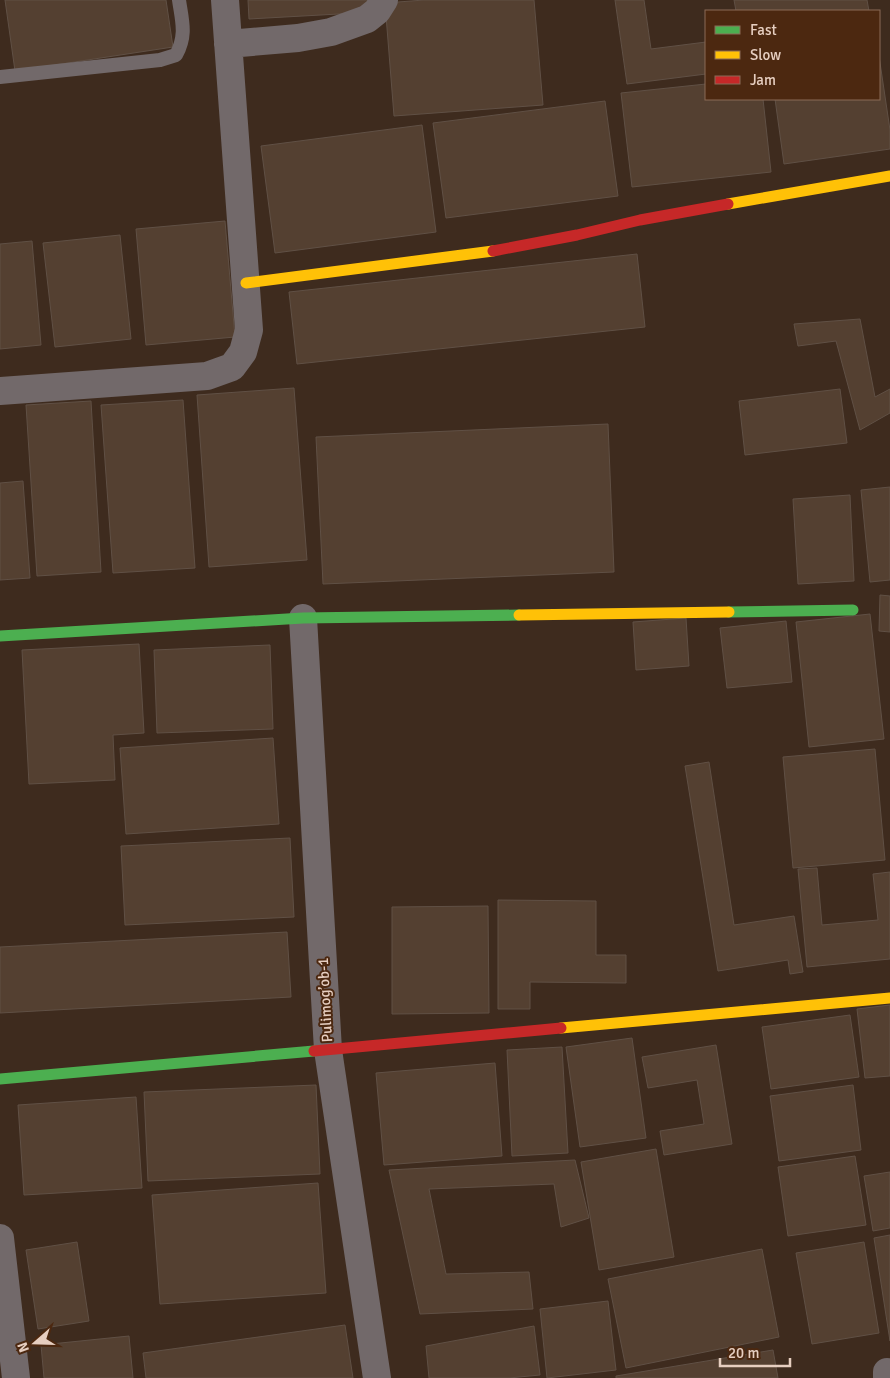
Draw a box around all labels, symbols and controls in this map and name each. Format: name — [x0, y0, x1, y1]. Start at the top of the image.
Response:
legend — [705, 10, 880, 100]
text: Fast — [750, 21, 777, 39]
text: Slow — [750, 46, 781, 64]
text: Jam — [750, 71, 776, 89]
street label: Pulimog’ob-1 — [314, 957, 336, 1043]
north arrow — [10, 1318, 60, 1368]
scale bar — [720, 1336, 790, 1368]
text: N — [14, 1340, 33, 1355]
text: 20 m — [728, 1344, 759, 1362]

